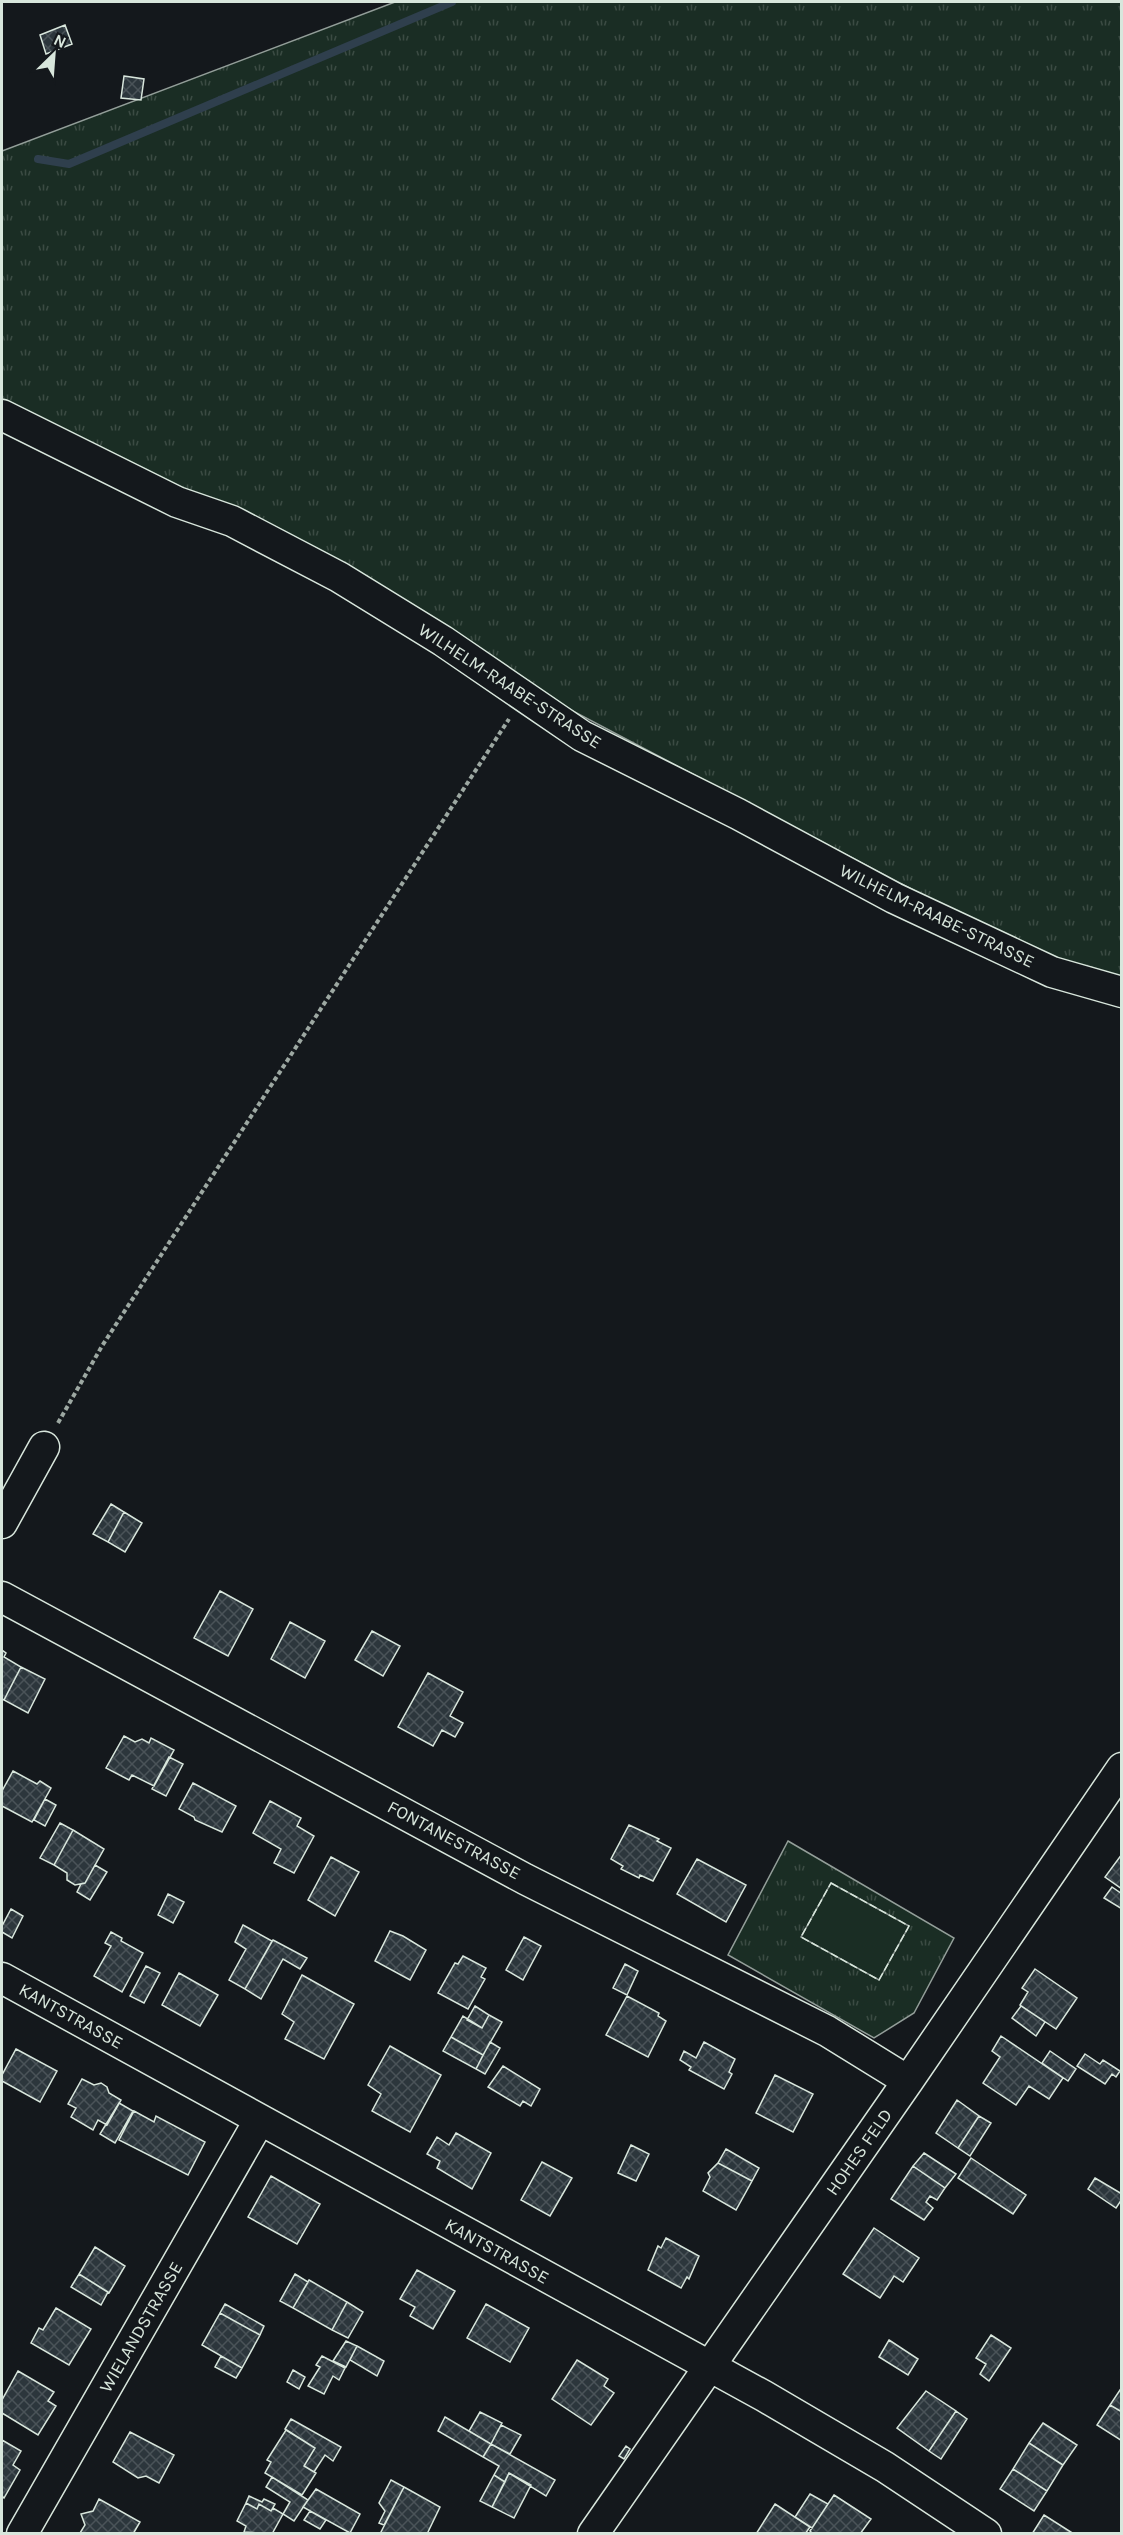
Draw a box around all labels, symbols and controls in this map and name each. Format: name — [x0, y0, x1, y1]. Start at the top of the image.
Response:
north arrow — [24, 24, 84, 84]
text: N — [51, 30, 69, 52]
street label: WILHELM-RAABE-STRASSE — [414, 618, 606, 754]
street label: WILHELM-RAABE-STRASSE — [836, 859, 1038, 973]
street label: FONTANESTRASSE — [384, 1796, 524, 1884]
street label: KANTSTRASSE — [15, 1978, 127, 2054]
street label: HOHES FELD — [821, 2104, 897, 2200]
street label: KANTSTRASSE — [441, 2213, 553, 2289]
street label: WIELANDSTRASSE — [95, 2258, 187, 2396]

